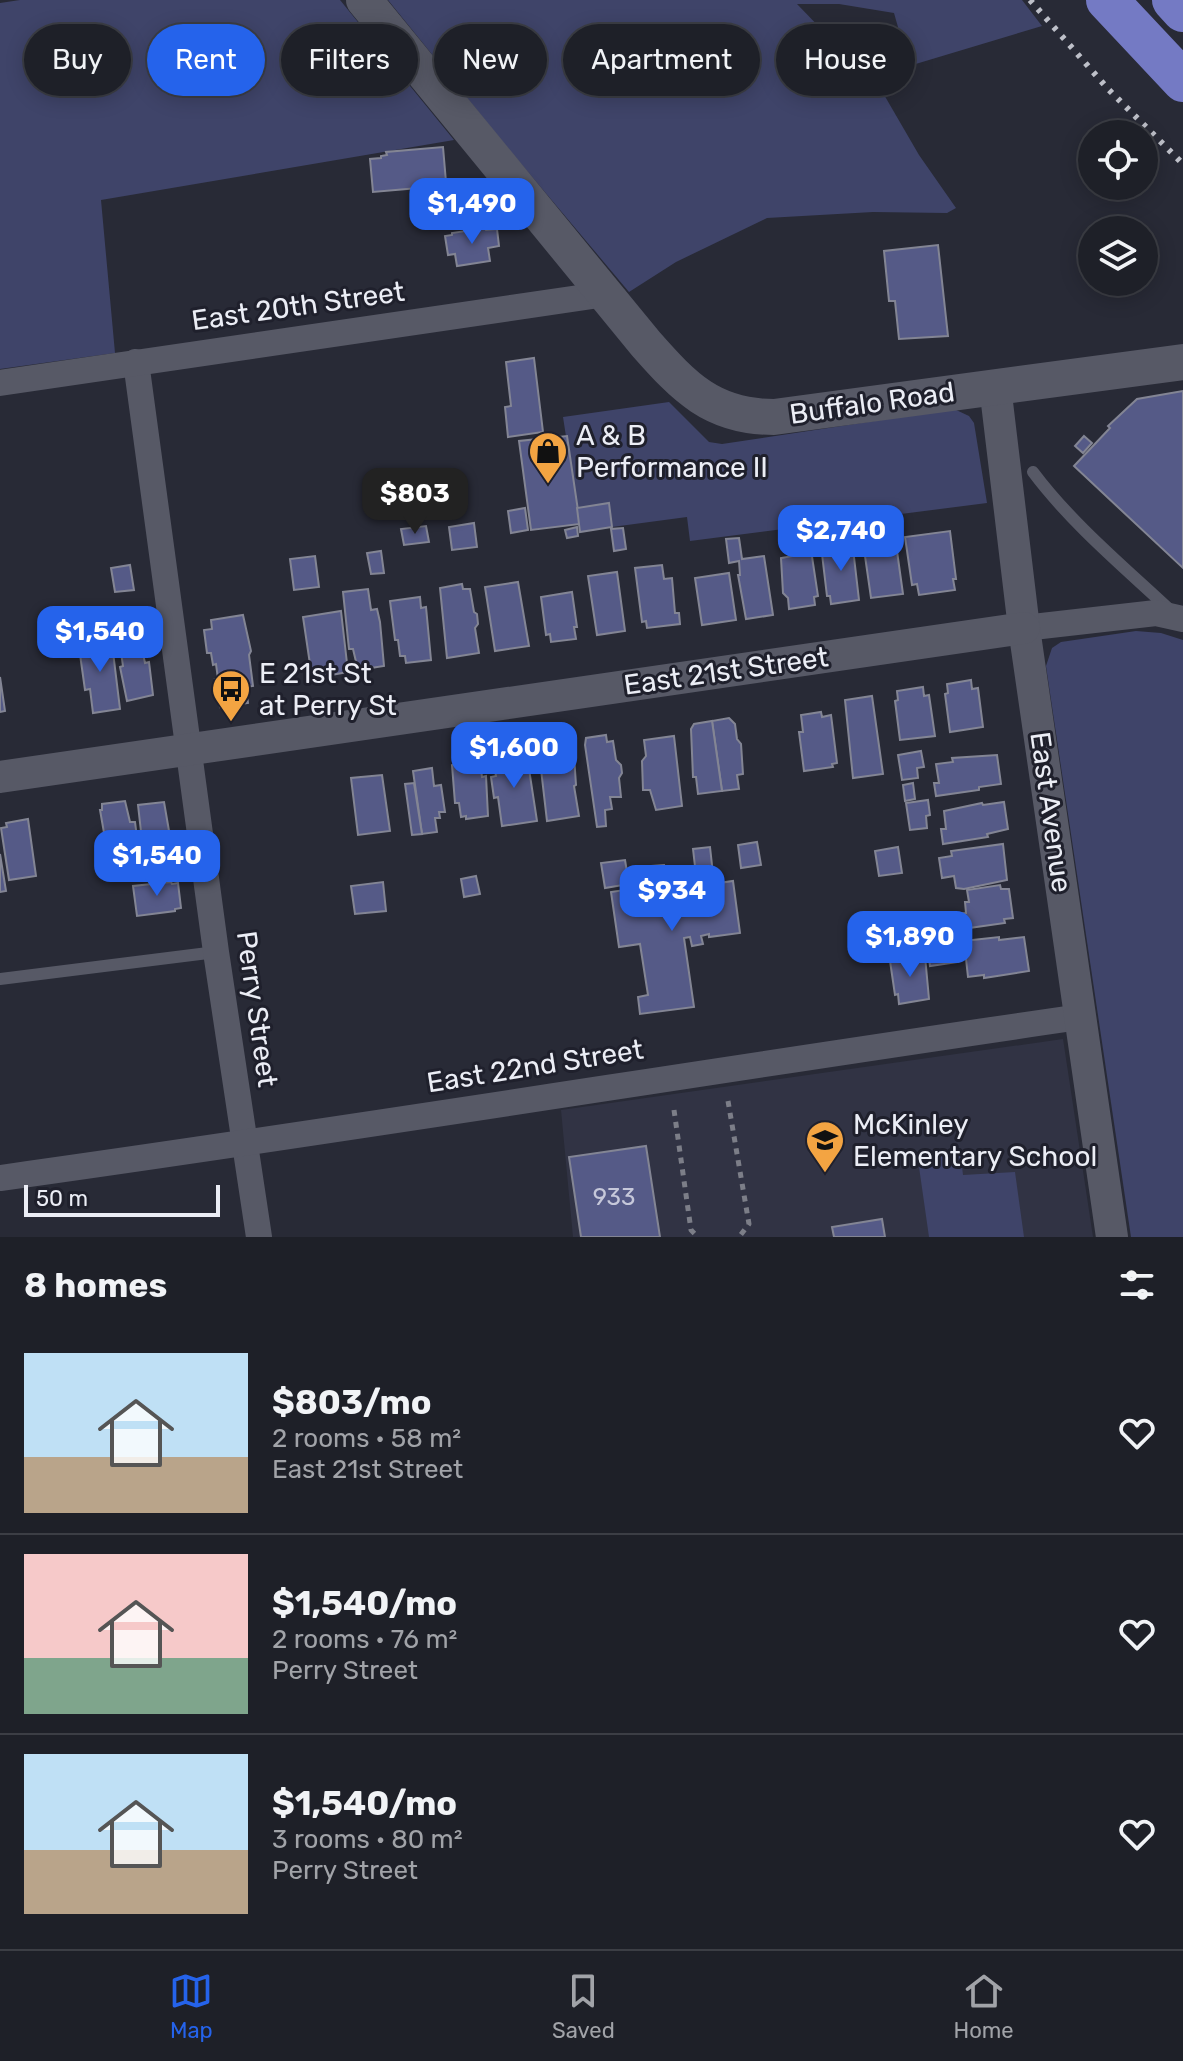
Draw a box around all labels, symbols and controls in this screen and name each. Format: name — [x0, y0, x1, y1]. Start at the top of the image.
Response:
chip: Buy — [24, 24, 131, 96]
chip: Rent — [147, 24, 265, 96]
chip: Filters — [281, 24, 418, 96]
chip: New — [434, 24, 547, 96]
chip: Apartment — [563, 24, 760, 96]
chip: House — [776, 24, 915, 96]
map controls — [1078, 120, 1158, 296]
button: locate — [1078, 120, 1158, 200]
pin: $1,490 — [407, 178, 537, 246]
text: $1,490 — [427, 188, 517, 219]
button: layers — [1078, 216, 1158, 296]
street label: East 20th Street — [189, 275, 407, 337]
street label: Buffalo Road — [787, 375, 957, 431]
place label: A & B Performance II — [576, 419, 768, 484]
shop icon: A & B Performance II — [527, 430, 569, 485]
pin: $803 — [368, 468, 462, 536]
text: $803 — [380, 478, 450, 509]
pin: $2,740 — [776, 505, 906, 573]
text: $2,740 — [796, 515, 886, 546]
pin: $1,540 — [35, 606, 165, 674]
text: $1,540 — [55, 616, 145, 647]
street label: East 21st Street — [622, 640, 830, 702]
place label: E 21st St at Perry St — [259, 657, 397, 722]
bus stop icon: E 21st St at Perry St — [210, 668, 252, 723]
pin: $1,600 — [449, 722, 579, 790]
street label: East Avenue — [1023, 730, 1079, 894]
text: $1,600 — [469, 732, 559, 763]
pin: $1,540 — [92, 830, 222, 898]
text: $1,540 — [112, 840, 202, 871]
pin: $934 — [625, 865, 719, 933]
text: $934 — [638, 875, 706, 906]
pin: $1,890 — [845, 911, 975, 979]
text: $1,890 — [865, 921, 955, 952]
street label: Perry Street — [230, 929, 284, 1089]
street label: East 22nd Street — [424, 1033, 646, 1099]
place label: McKinley Elementary School — [853, 1108, 1097, 1173]
school or university icon: McKinley Elementary School — [804, 1119, 846, 1174]
scale bar — [24, 1181, 220, 1217]
house number: 933 — [593, 1183, 635, 1211]
text: 50 m — [36, 1185, 88, 1212]
icon: filters — [1115, 1263, 1159, 1307]
text: 8 homes — [24, 1265, 167, 1306]
text: $803/mo — [272, 1382, 431, 1423]
icon: home — [88, 1385, 184, 1481]
icon: heart — [1115, 1411, 1159, 1455]
text: 2 rooms · 58 m² — [272, 1423, 461, 1454]
text: East 21st Street — [272, 1454, 463, 1485]
text: $1,540/mo — [272, 1583, 457, 1624]
icon: home — [88, 1586, 184, 1682]
icon: heart — [1115, 1612, 1159, 1656]
text: 2 rooms · 76 m² — [272, 1624, 457, 1655]
text: Perry Street — [272, 1655, 418, 1686]
text: $1,540/mo — [272, 1783, 457, 1824]
icon: home — [88, 1786, 184, 1882]
icon: heart — [1115, 1812, 1159, 1856]
text: 3 rooms · 80 m² — [272, 1824, 463, 1855]
text: Perry Street — [272, 1855, 418, 1886]
tab: Map — [169, 1969, 213, 2044]
tab: Saved — [552, 1969, 615, 2044]
tab: Home — [953, 1969, 1014, 2044]

